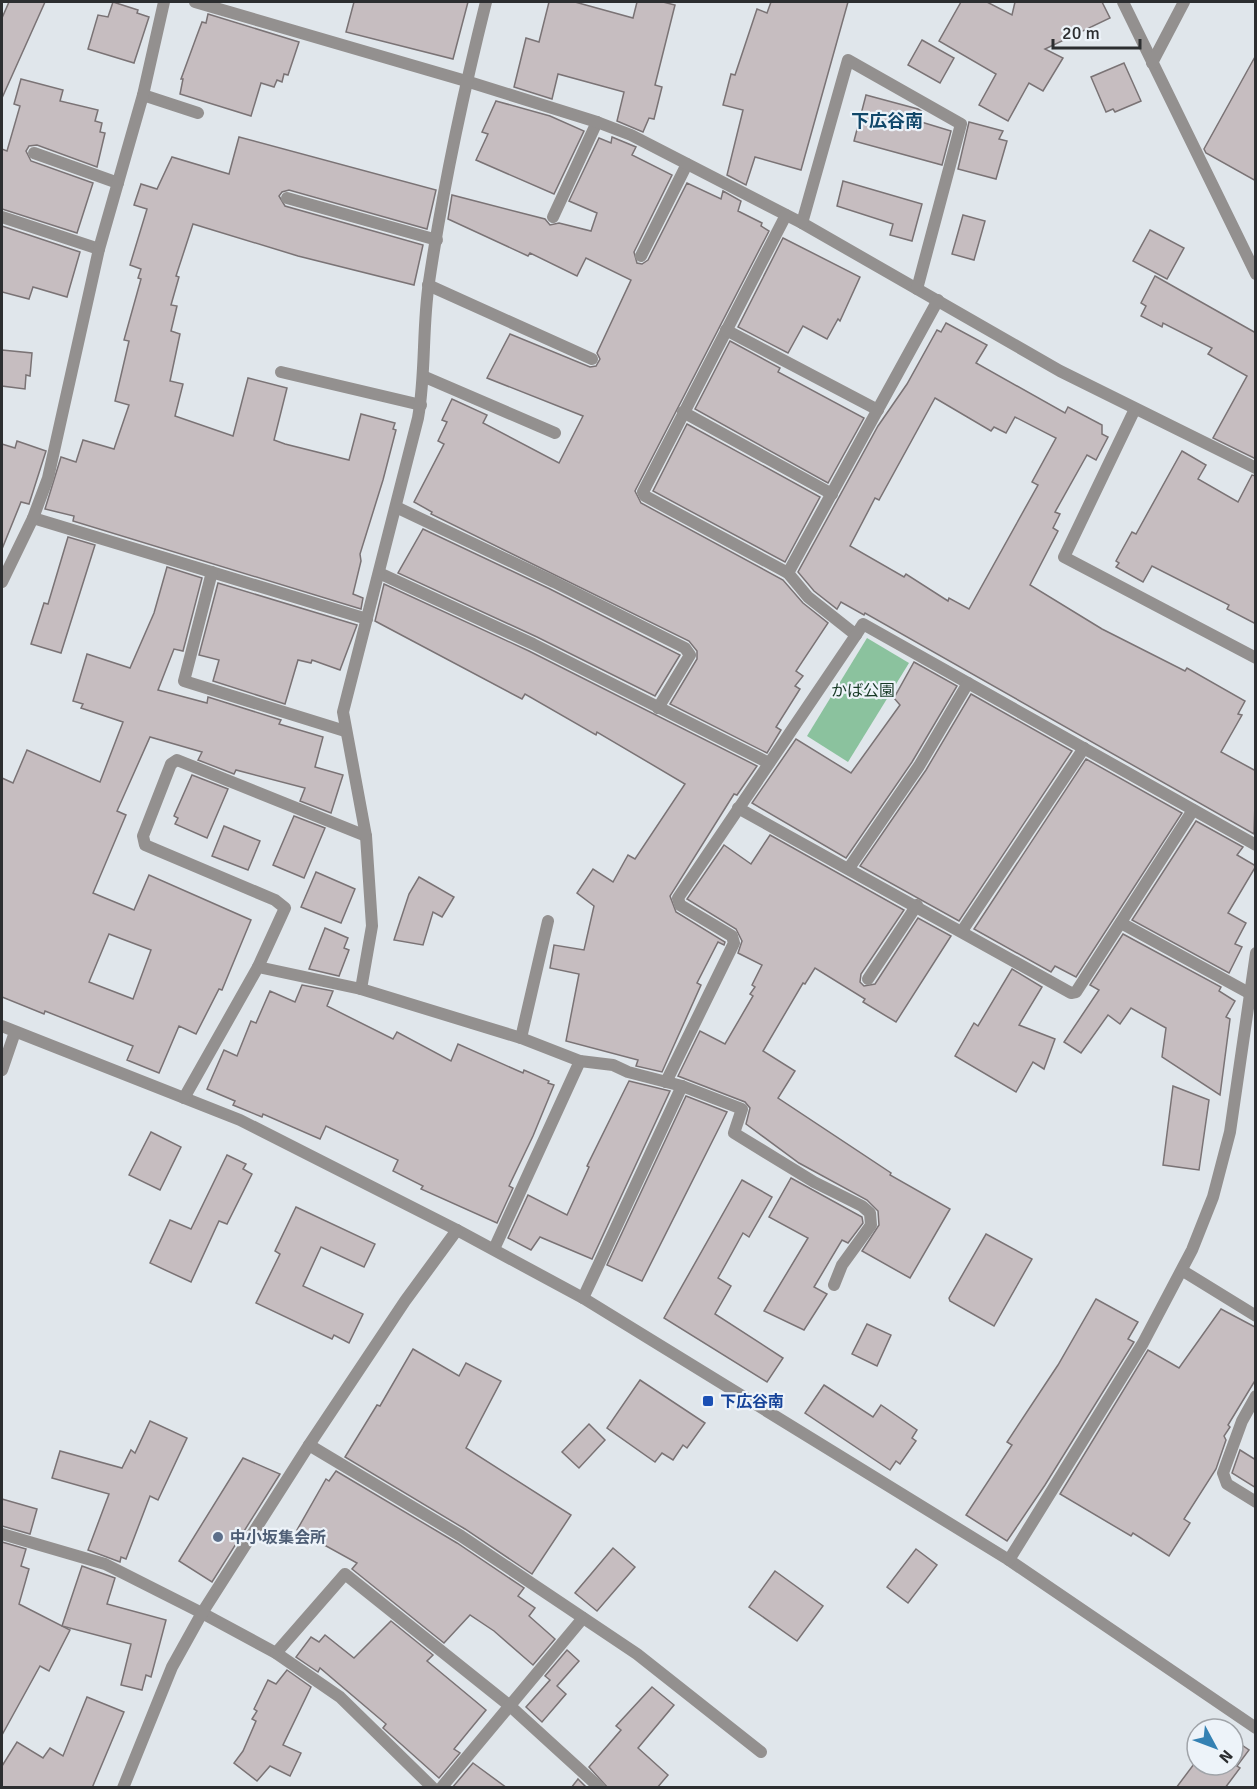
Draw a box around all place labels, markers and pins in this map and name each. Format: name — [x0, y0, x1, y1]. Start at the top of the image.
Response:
place label: 下広谷南 — [720, 1392, 784, 1412]
marker: 下広谷南 — [701, 1394, 715, 1408]
place label: 中小坂集会所 — [230, 1528, 326, 1548]
marker: 中小坂集会所 — [211, 1530, 225, 1544]

